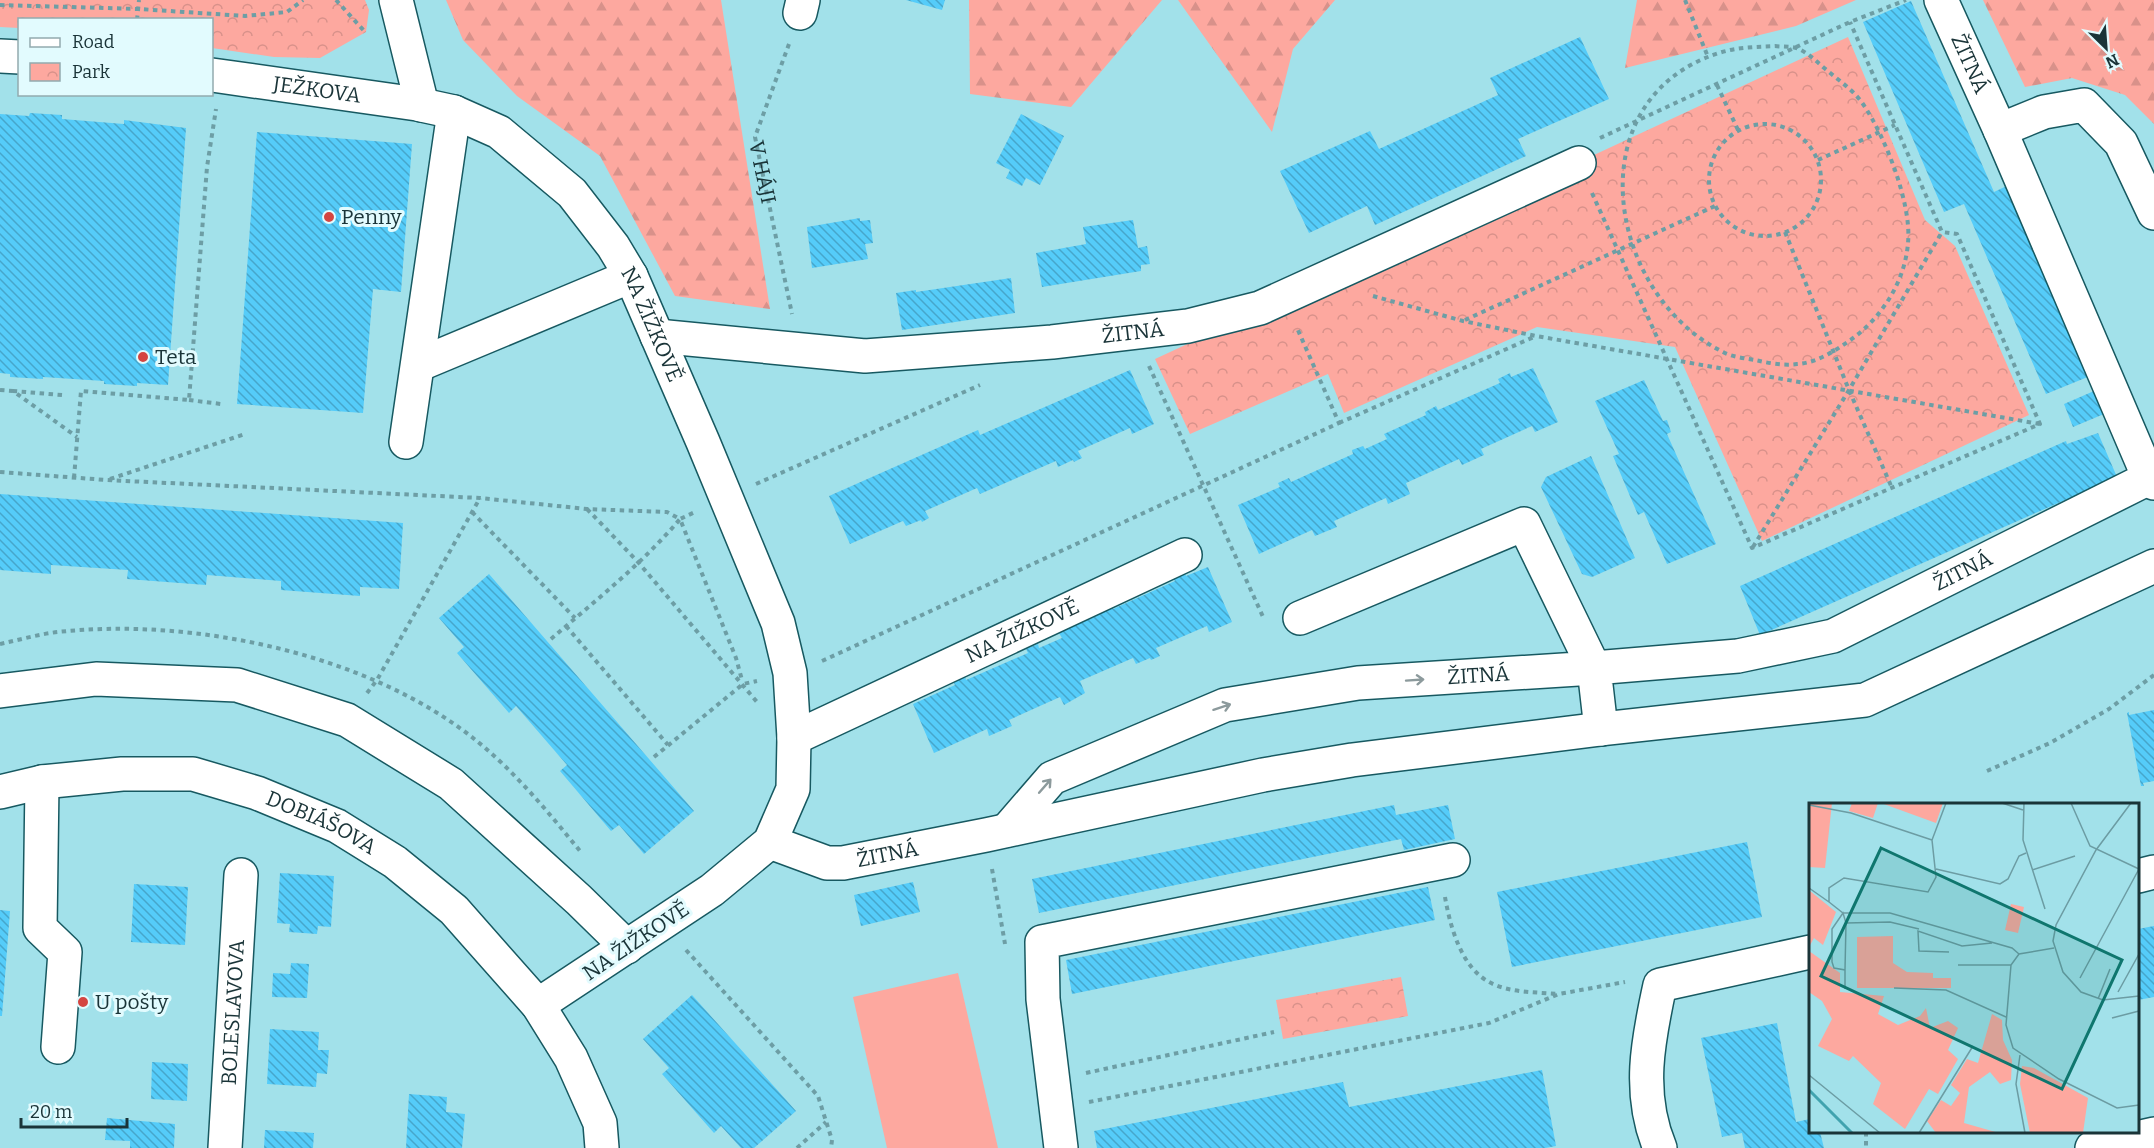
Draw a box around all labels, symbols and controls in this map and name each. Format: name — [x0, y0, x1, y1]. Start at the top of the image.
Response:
legend — [18, 18, 213, 96]
north arrow — [2076, 18, 2136, 78]
street label: ŽITNÁ — [1945, 30, 1995, 98]
text: Road — [72, 31, 115, 53]
text: N — [2103, 50, 2122, 72]
text: Park — [72, 61, 111, 83]
street label: JEŽKOVA — [270, 71, 363, 109]
street label: V HÁJI — [743, 138, 782, 206]
place label: Penny — [341, 204, 403, 230]
marker: Penny — [322, 210, 336, 224]
street label: NA ŽIŽKOVĚ — [615, 262, 688, 386]
street label: ŽITNÁ — [1100, 316, 1166, 349]
place label: Teta — [155, 344, 197, 370]
marker: Teta — [136, 350, 150, 364]
street label: ŽITNÁ — [1929, 546, 1997, 597]
street label: NA ŽIŽKOVĚ — [961, 593, 1083, 669]
street label: ŽITNÁ — [1446, 660, 1510, 690]
one-way arrow — [1404, 674, 1424, 685]
one-way arrow — [1212, 700, 1231, 711]
one-way arrow — [1038, 779, 1052, 794]
street label: DOBIÁŠOVA — [262, 785, 381, 860]
inset map — [1809, 803, 2139, 1133]
street label: ŽITNÁ — [854, 836, 921, 873]
street label: NA ŽIŽKOVĚ — [578, 896, 694, 986]
street label: BOLESLAVOVA — [216, 939, 250, 1086]
place label: U pošty — [95, 989, 169, 1015]
marker: U pošty — [76, 995, 90, 1009]
scale bar — [21, 1091, 128, 1129]
text: 20 m — [30, 1101, 72, 1123]

